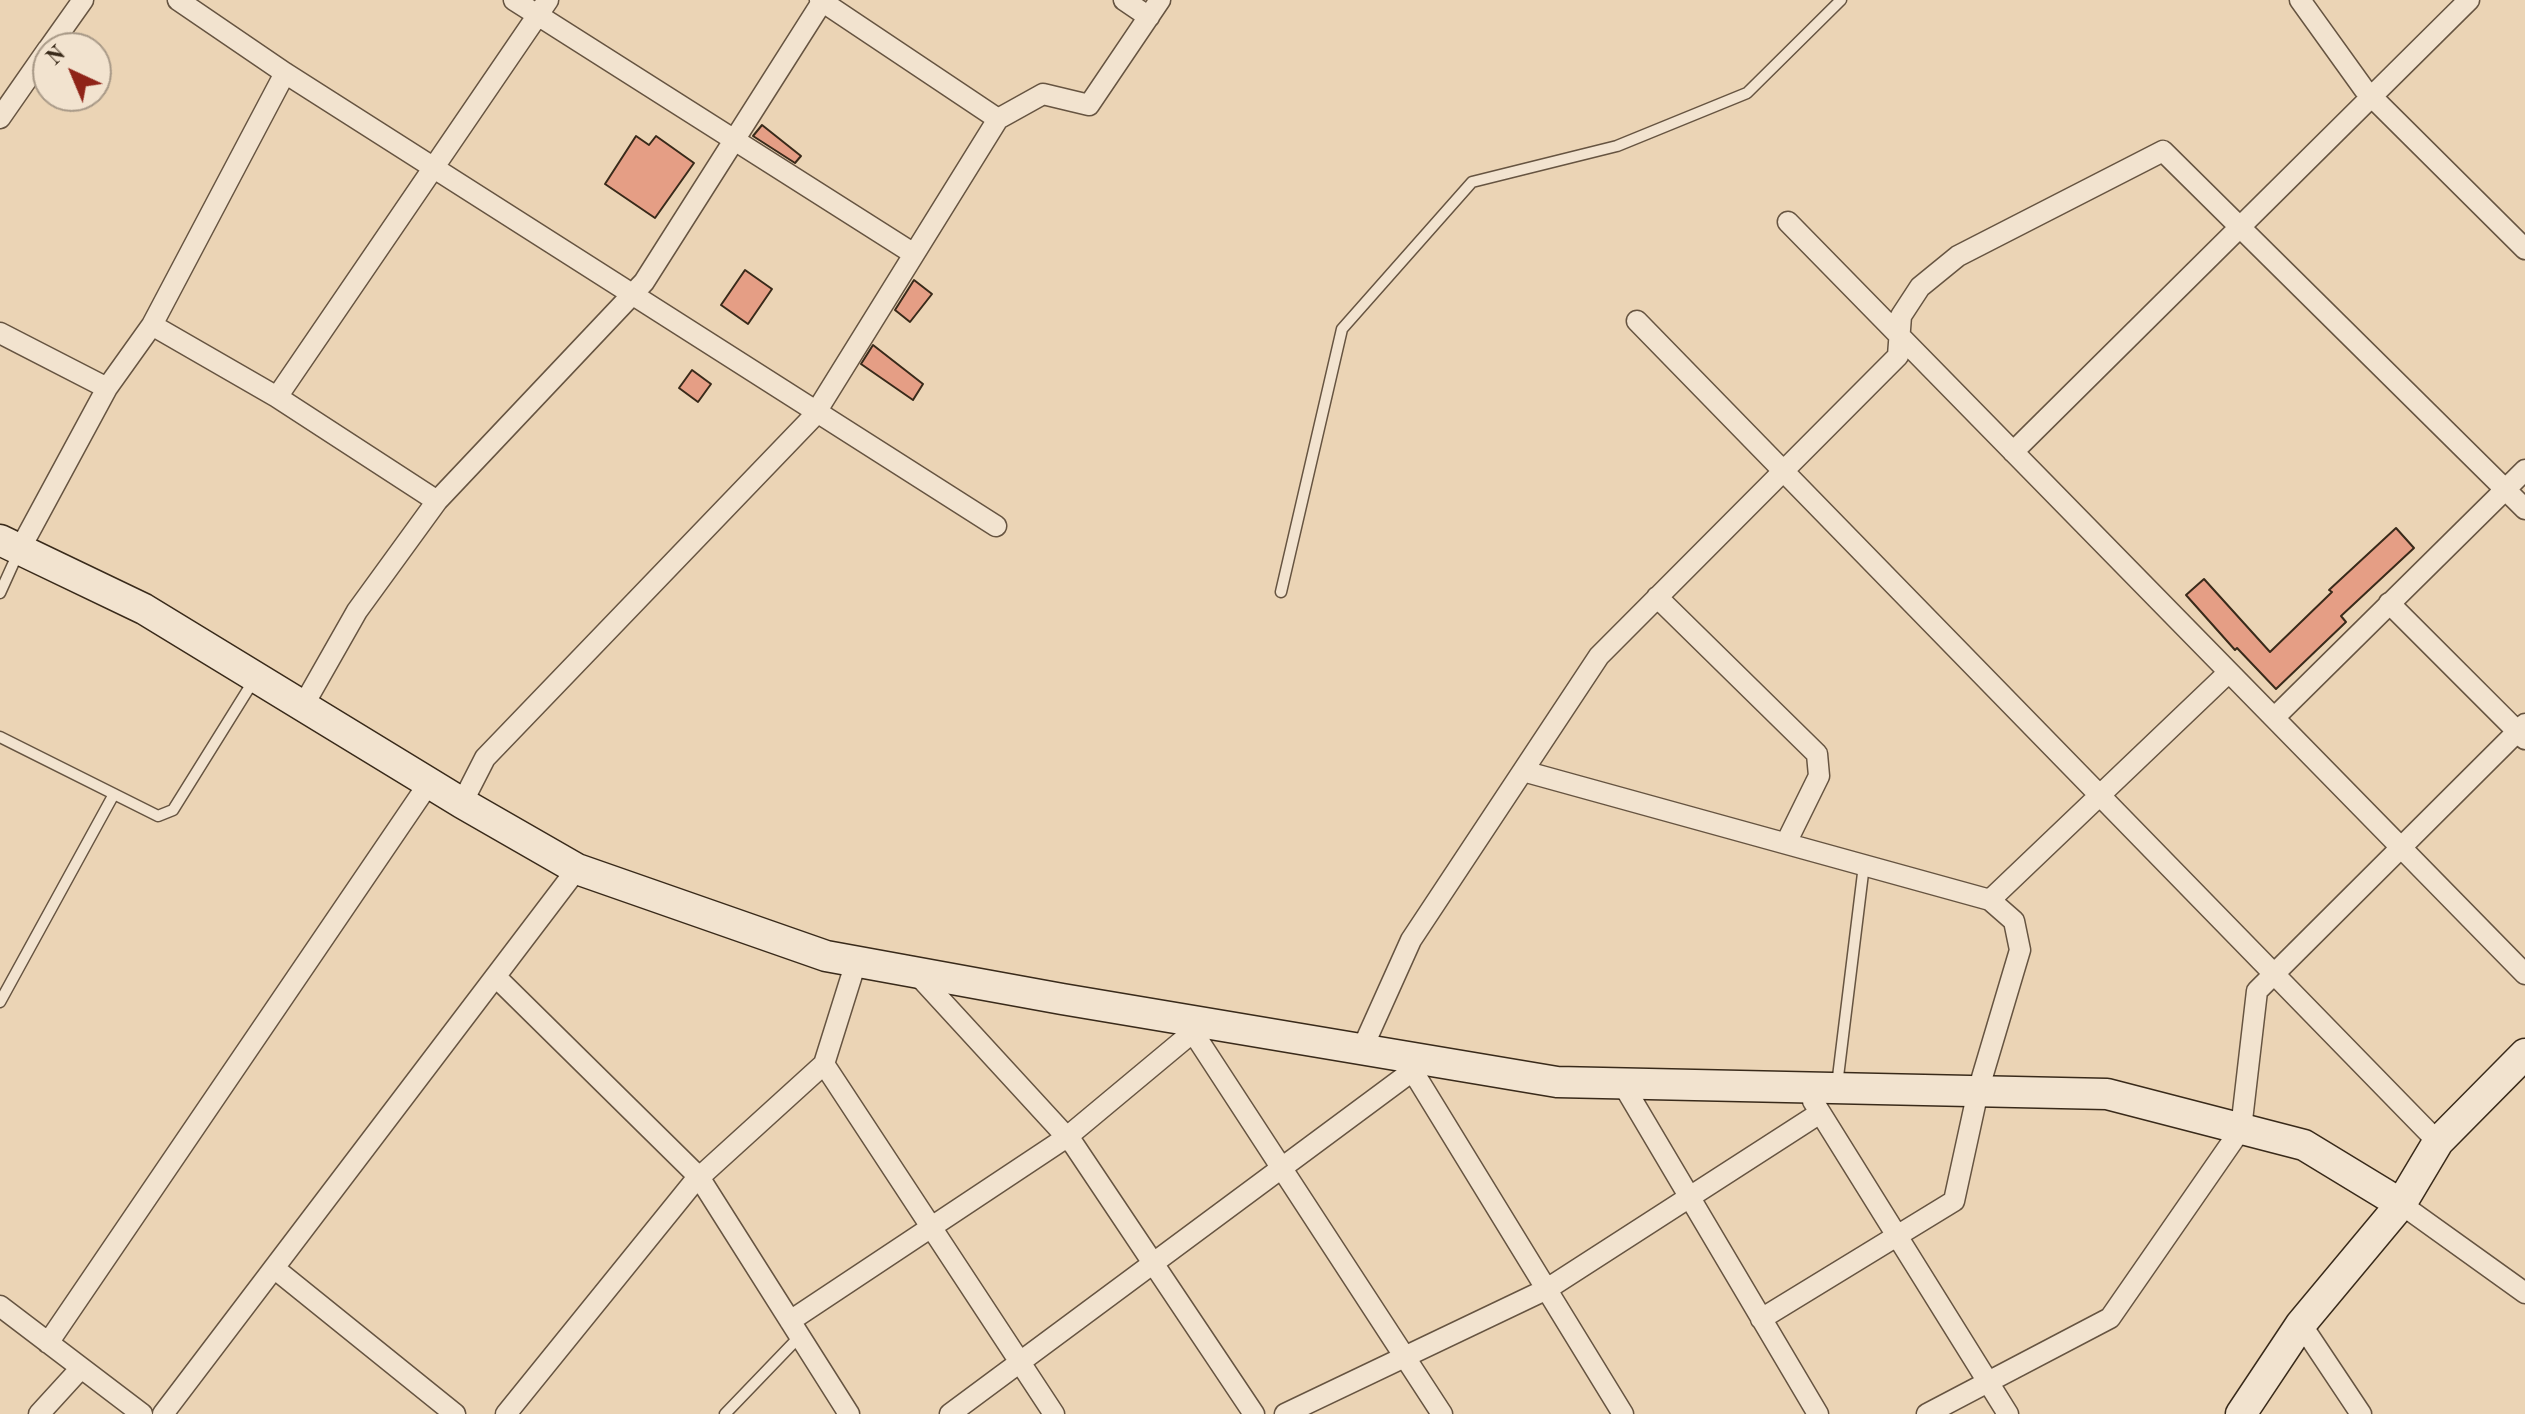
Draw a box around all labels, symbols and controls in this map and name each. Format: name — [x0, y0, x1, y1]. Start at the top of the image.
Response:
north arrow — [32, 32, 112, 112]
text: N — [43, 42, 70, 70]

